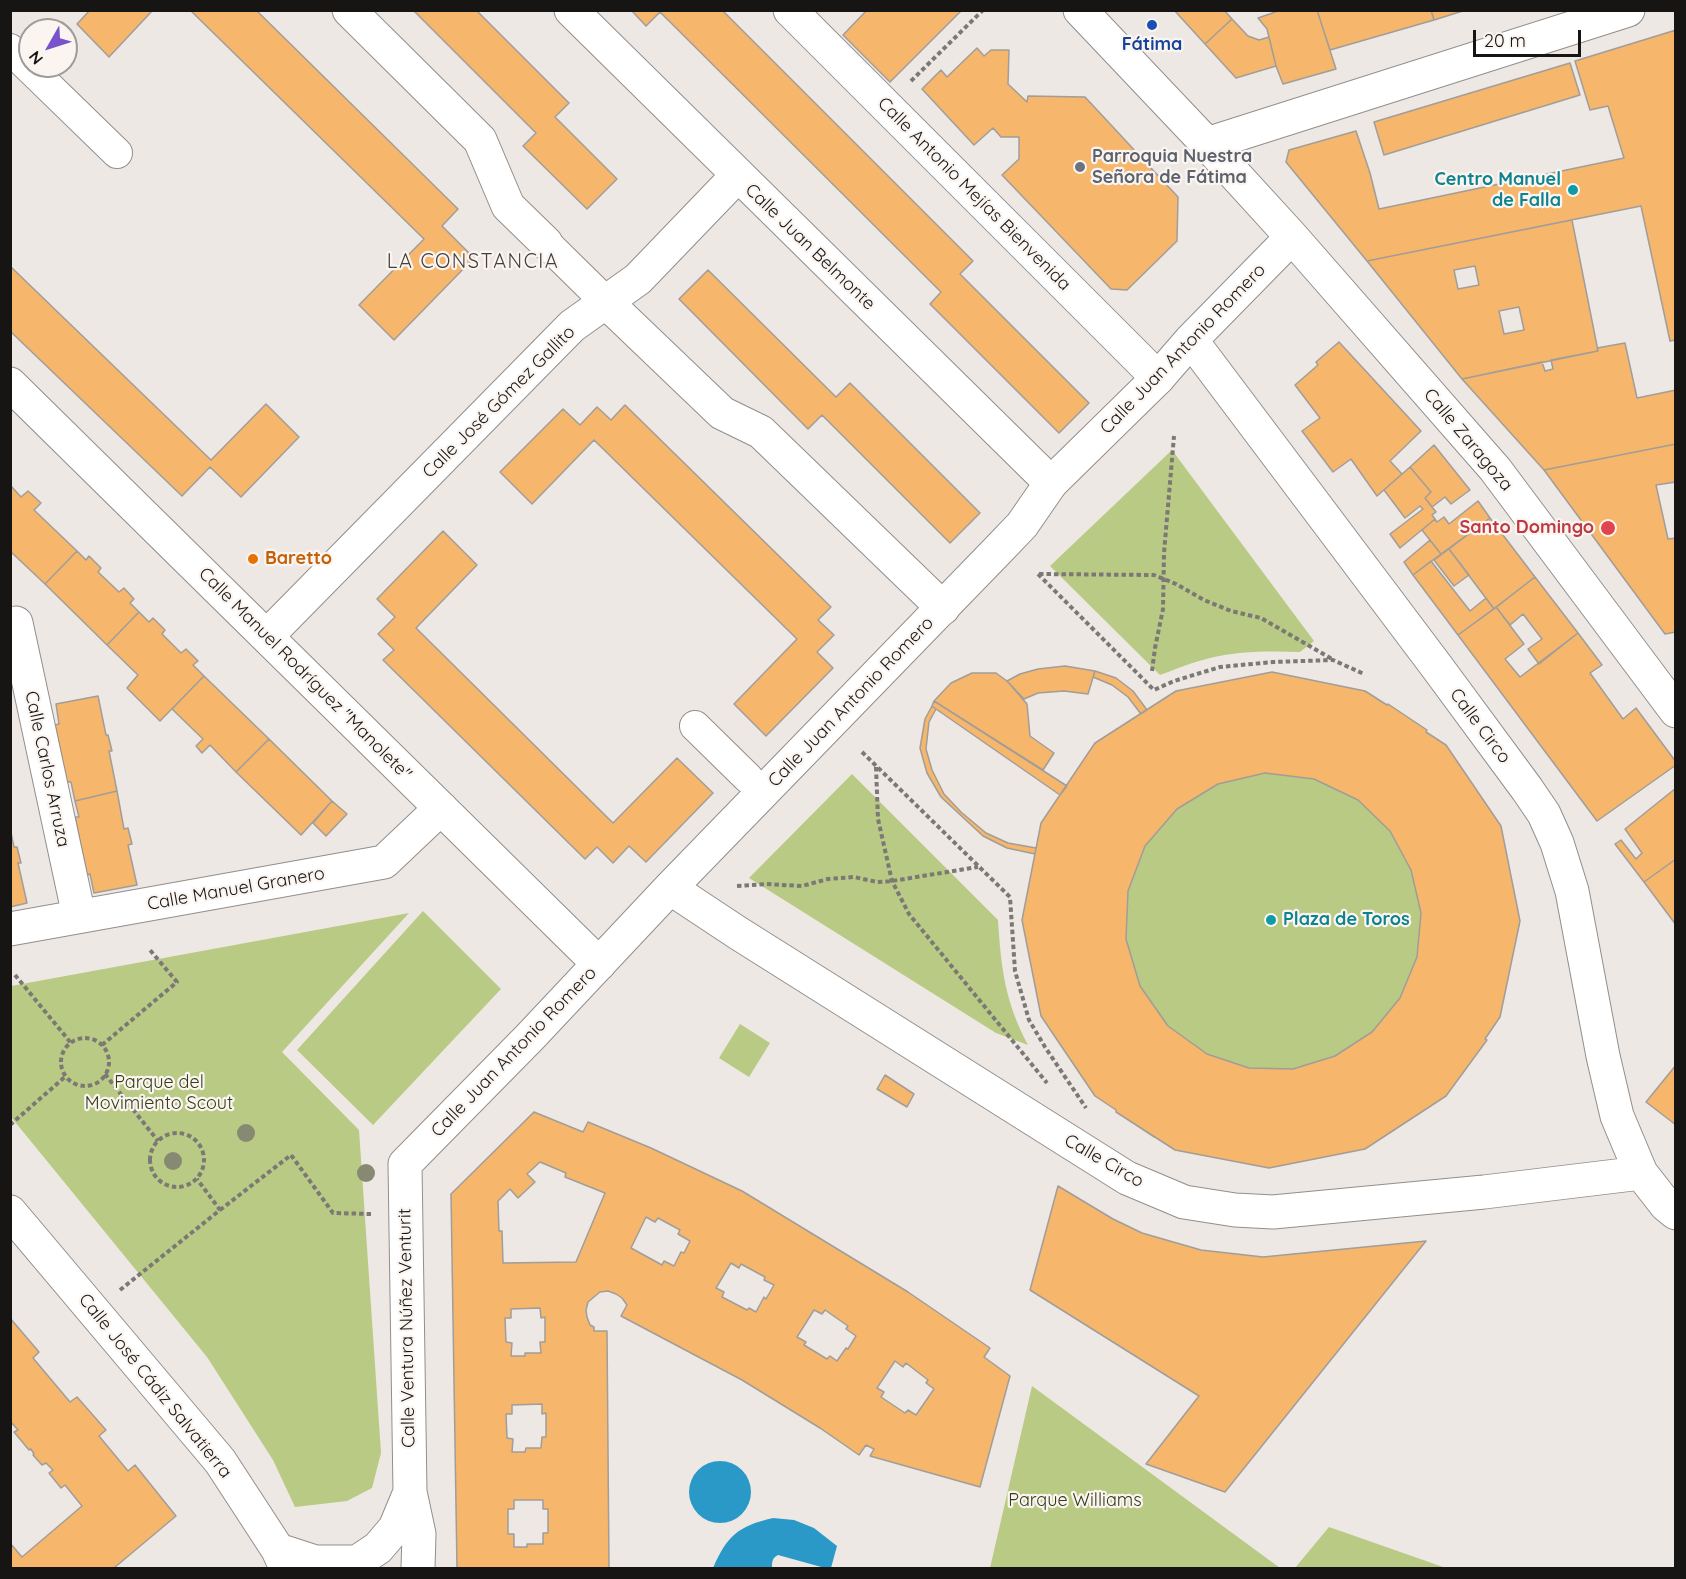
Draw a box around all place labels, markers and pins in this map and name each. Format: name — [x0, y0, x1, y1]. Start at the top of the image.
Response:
marker: Fátima — [1145, 18, 1159, 32]
place label: Fátima — [1122, 34, 1182, 56]
place label: Parroquia Nuestra Señora de Fátima — [1092, 146, 1252, 188]
marker: Parroquia Nuestra Señora de Fátima — [1073, 160, 1087, 174]
place label: Centro Manuel de Falla — [1434, 169, 1561, 212]
marker: Centro Manuel de Falla — [1566, 183, 1580, 197]
place label: Santo Domingo — [1460, 517, 1594, 539]
marker: Santo Domingo — [1599, 519, 1617, 537]
place label: Baretto — [265, 548, 332, 570]
marker: Baretto — [246, 552, 260, 566]
place label: Plaza de Toros — [1283, 909, 1410, 931]
marker: Plaza de Toros — [1264, 913, 1278, 927]

